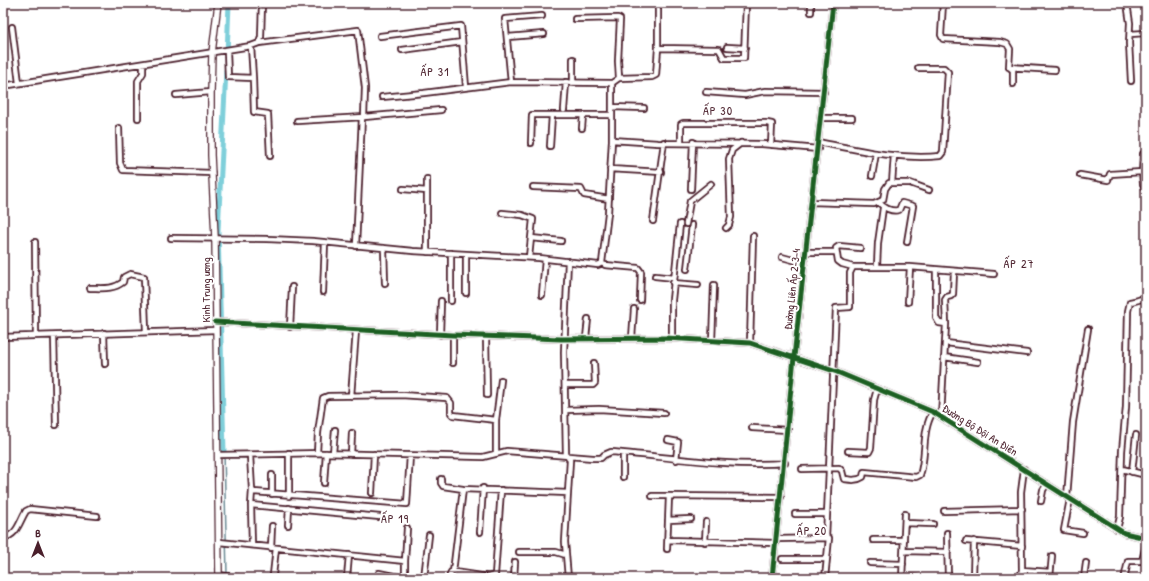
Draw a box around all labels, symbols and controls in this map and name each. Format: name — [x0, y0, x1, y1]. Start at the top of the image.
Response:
district label: ẤP 31 — [420, 63, 450, 80]
district label: ẤP 30 — [703, 102, 733, 119]
street label: Đường Liên Ấp 2-3-4 — [781, 248, 803, 330]
district label: ẤP 27 — [1004, 255, 1034, 272]
street label: Kinh Trung ương — [199, 257, 213, 323]
street label: Đường Bộ Đội An Điền — [940, 401, 1020, 459]
district label: ẤP 19 — [381, 510, 409, 527]
district label: ẤP 20 — [797, 522, 827, 539]
north arrow — [18, 523, 58, 563]
text: B — [35, 526, 41, 540]

